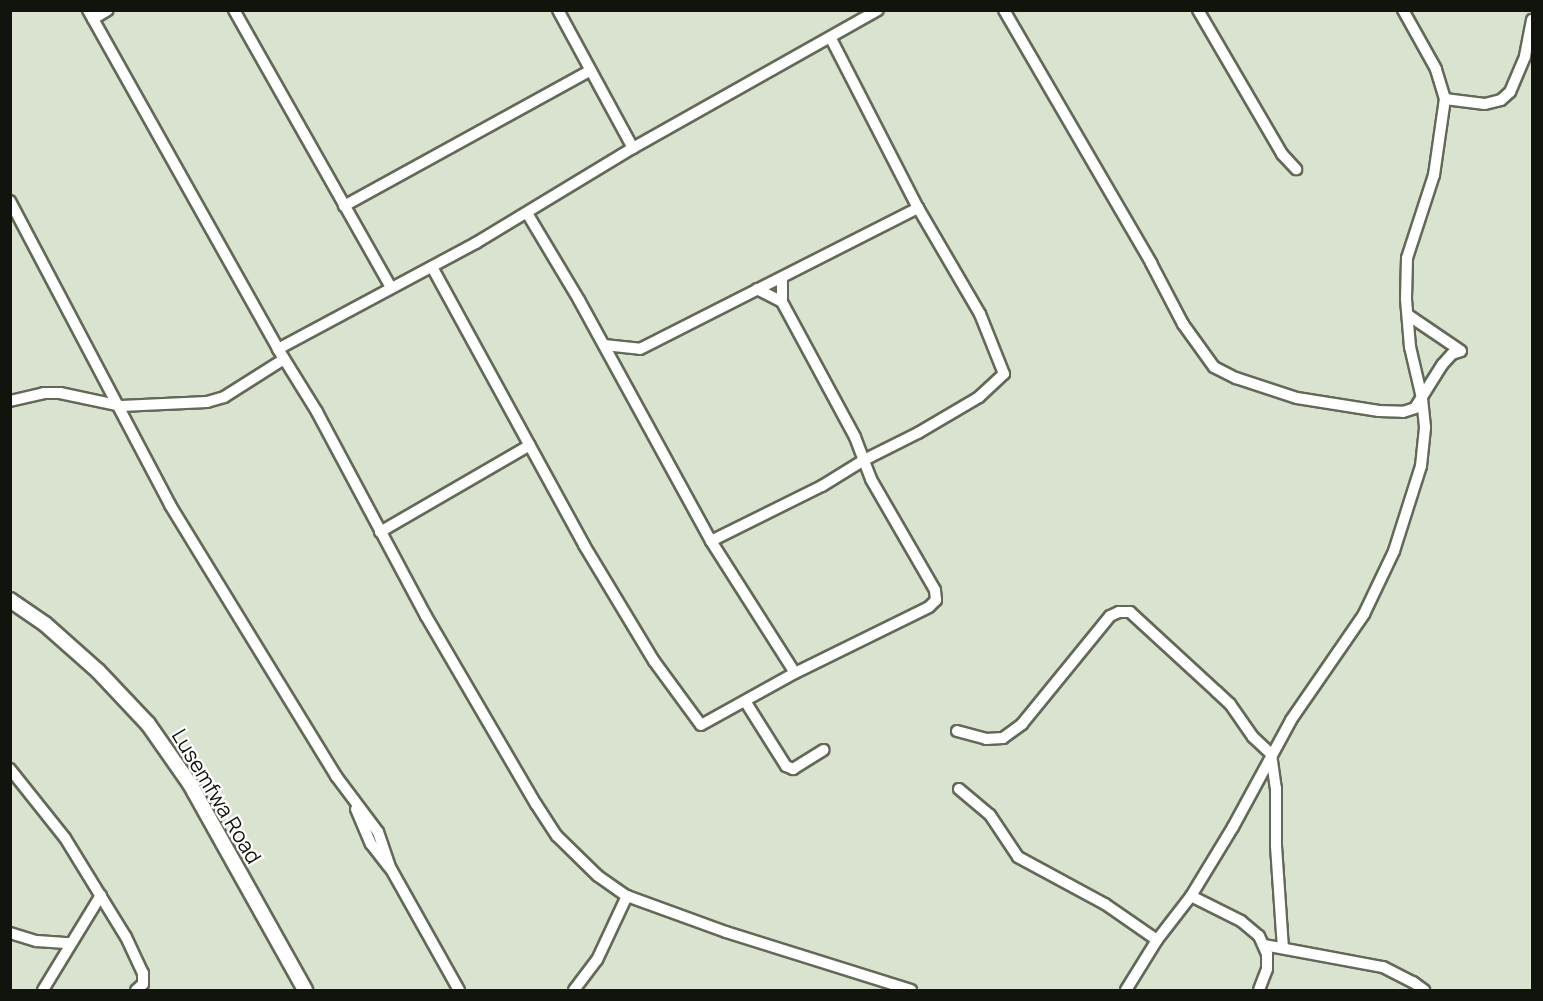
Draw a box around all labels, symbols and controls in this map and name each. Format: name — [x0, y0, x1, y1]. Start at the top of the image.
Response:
street label: Lusemfwa Road — [167, 724, 267, 868]

